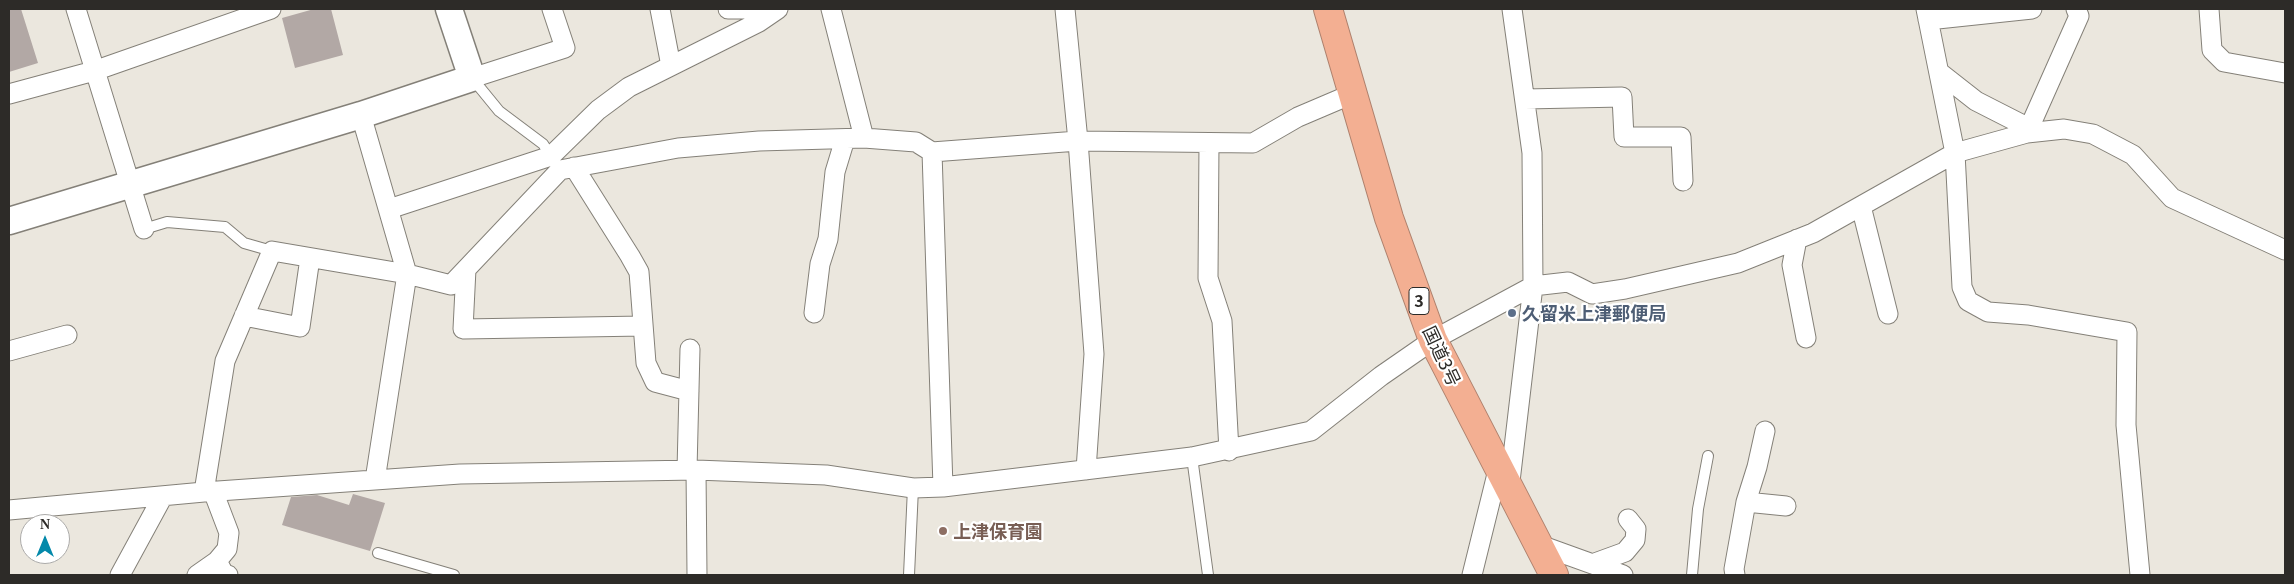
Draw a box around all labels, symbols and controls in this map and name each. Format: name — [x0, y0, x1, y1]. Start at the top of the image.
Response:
road number: 3 — [1409, 288, 1429, 314]
place label: 久留米上津郵便局 — [1522, 302, 1666, 324]
marker: 久留米上津郵便局 — [1506, 307, 1518, 319]
street label: 国道3号 — [1419, 322, 1465, 390]
north arrow — [20, 514, 70, 564]
text: N — [40, 517, 50, 532]
place label: 上津保育園 — [953, 520, 1043, 542]
marker: 上津保育園 — [937, 525, 949, 537]

